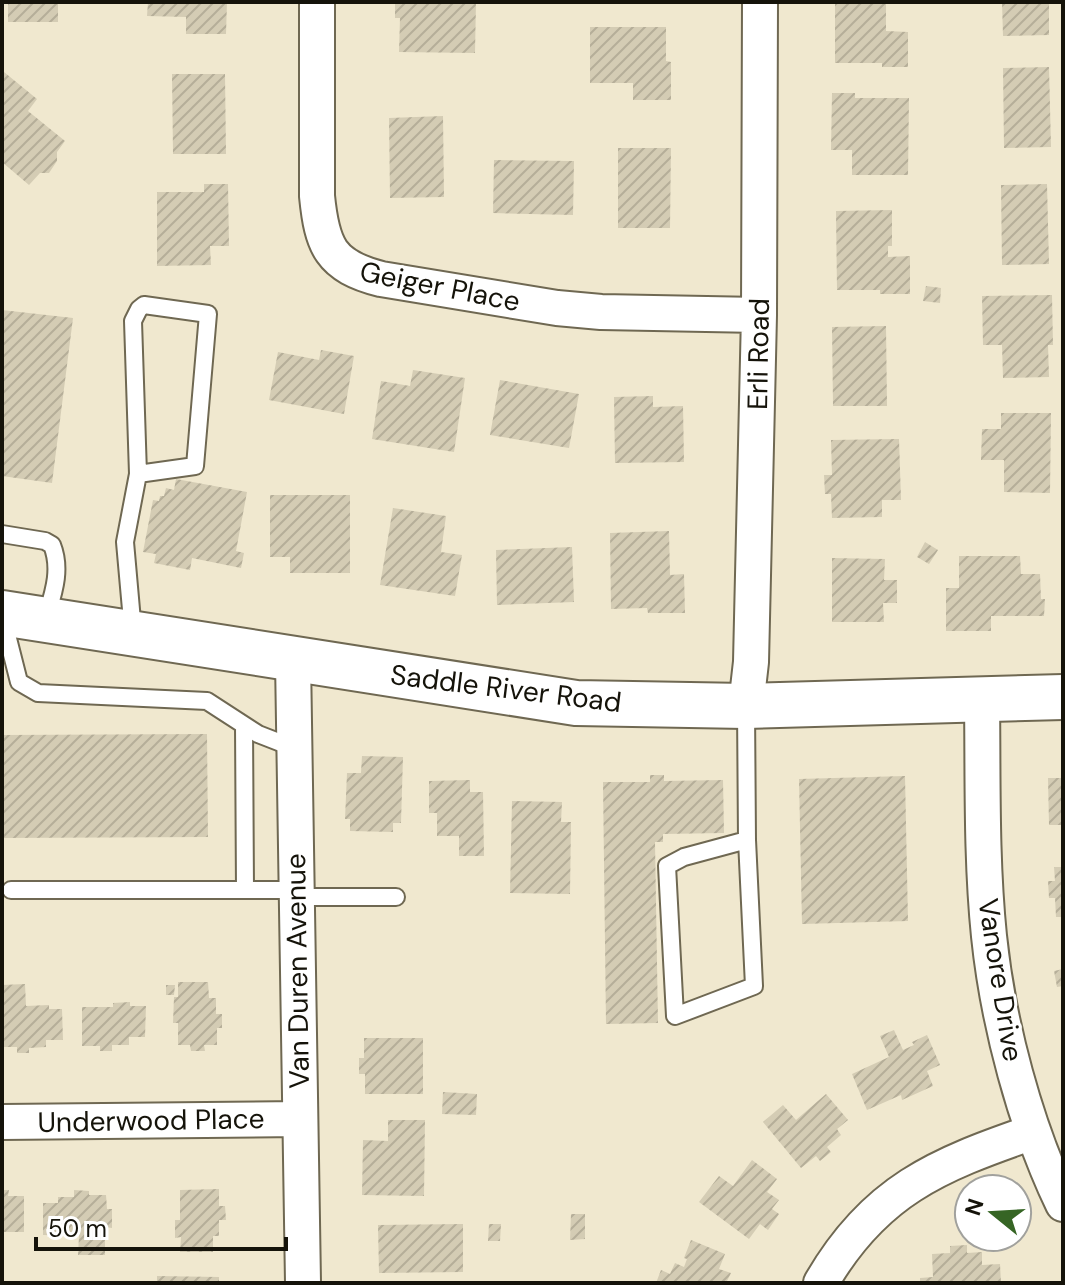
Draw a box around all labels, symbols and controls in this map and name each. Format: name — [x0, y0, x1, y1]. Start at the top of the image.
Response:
street label: Geiger Place — [357, 253, 523, 320]
street label: Erli Road — [739, 298, 778, 410]
street label: Saddle River Road — [388, 656, 624, 721]
street label: Van Duren Avenue — [277, 853, 318, 1089]
street label: Vanore Drive — [969, 896, 1032, 1064]
street label: Underwood Place — [37, 1100, 265, 1141]
north arrow — [953, 1173, 1033, 1253]
text: N — [958, 1195, 991, 1219]
scale bar — [36, 1201, 286, 1251]
text: 50 m — [48, 1213, 107, 1244]

